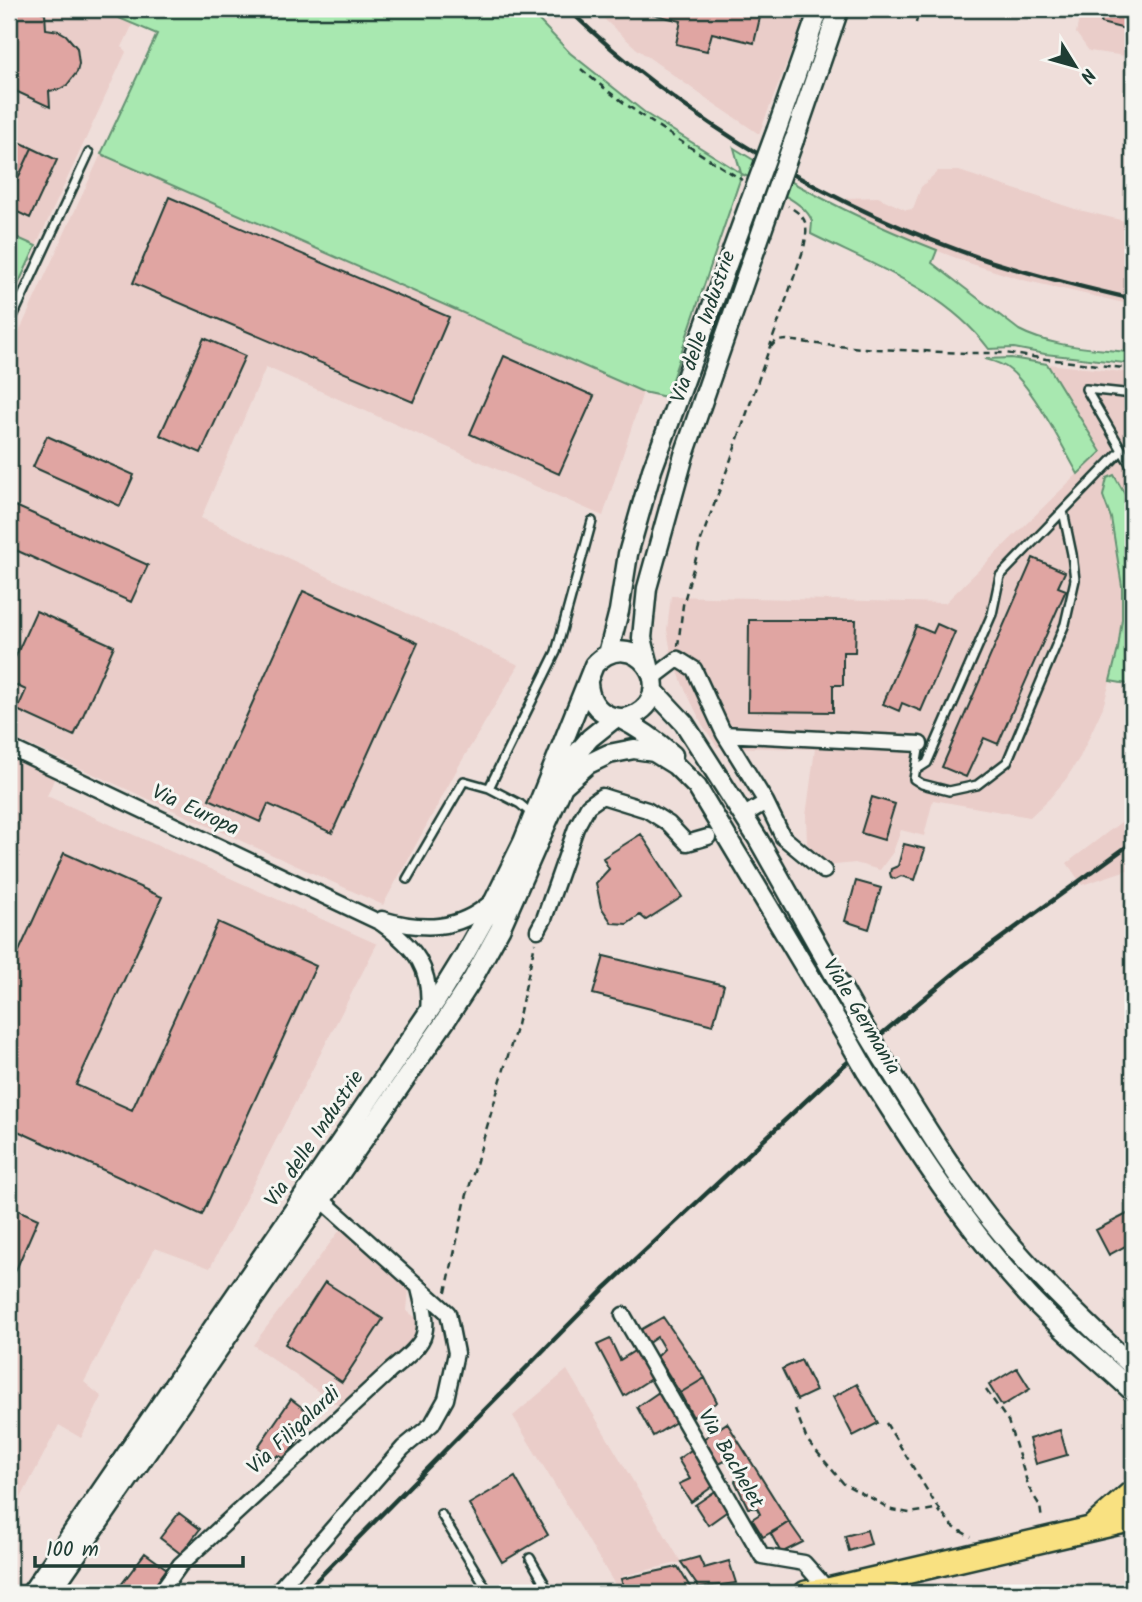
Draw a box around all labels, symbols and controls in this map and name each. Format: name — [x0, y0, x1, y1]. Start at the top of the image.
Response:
north arrow — [1040, 32, 1110, 102]
text: N — [1071, 61, 1103, 89]
street label: Via delle Industrie — [662, 246, 746, 408]
street label: Via Europa — [146, 776, 244, 846]
street label: Viale Germania — [813, 952, 909, 1082]
street label: Via delle Industrie — [257, 1063, 374, 1214]
street label: Via Filigalardi — [240, 1378, 349, 1483]
street label: Via Bachelet — [688, 1403, 772, 1516]
scale bar — [35, 1525, 243, 1569]
text: 100 m — [46, 1534, 99, 1567]

